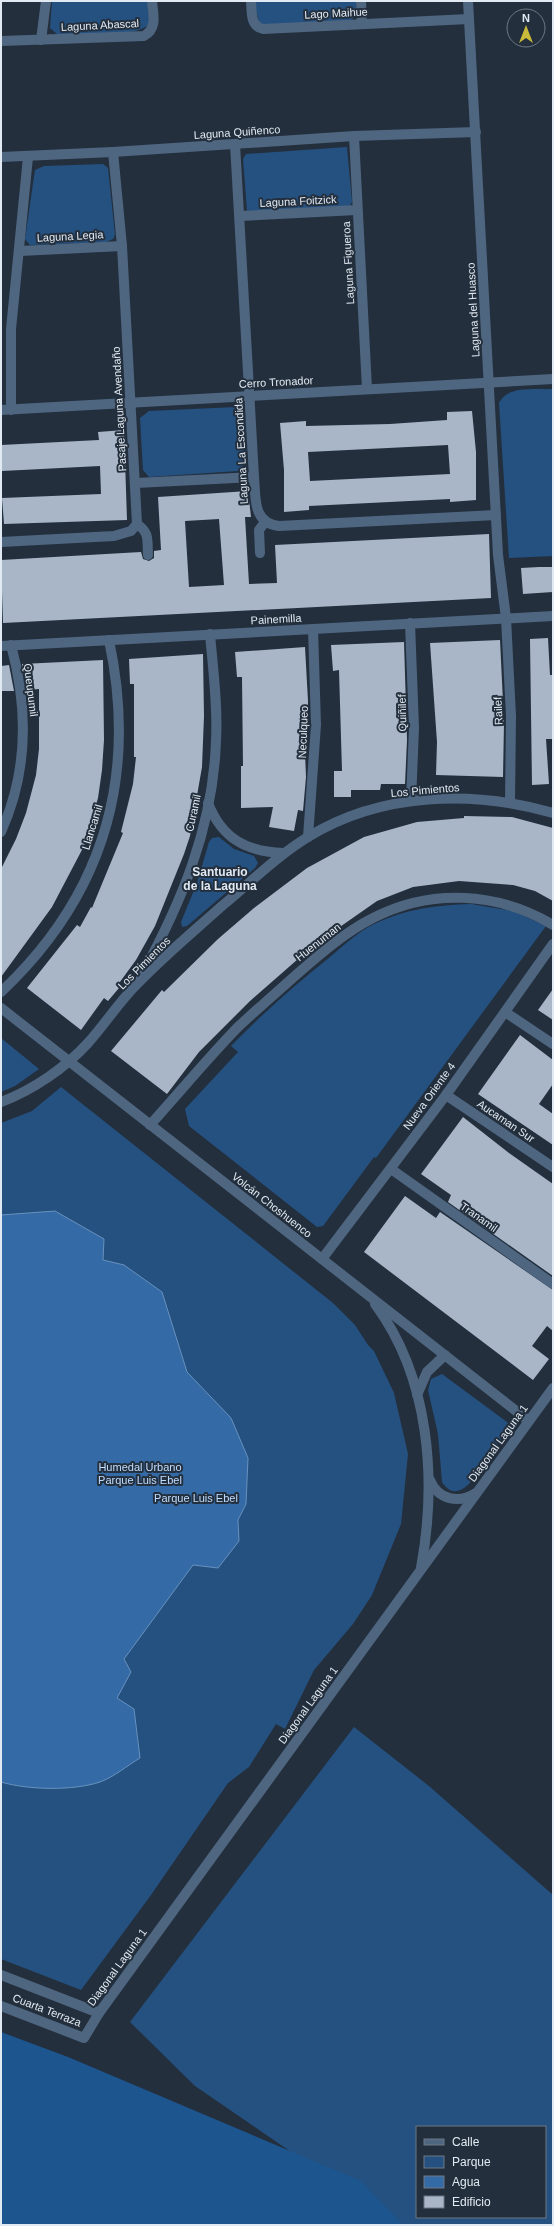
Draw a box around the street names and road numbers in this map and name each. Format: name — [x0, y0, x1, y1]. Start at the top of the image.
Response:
street label: Lago Maihue — [304, 5, 368, 21]
street label: Laguna Abascal — [61, 17, 139, 33]
street label: Laguna Quiñenco — [193, 123, 281, 141]
street label: Laguna Foitzick — [259, 193, 337, 209]
street label: Laguna Figueroa — [340, 220, 356, 305]
street label: Laguna Legia — [36, 228, 104, 244]
street label: Laguna del Huasco — [465, 262, 481, 358]
street label: Pasaje Laguna Avendaño — [110, 346, 128, 472]
street label: Cerro Tronador — [238, 374, 314, 390]
street label: Laguna La Escondida — [232, 397, 250, 504]
street label: Painemilla — [250, 612, 303, 626]
street label: Queupumil — [22, 663, 40, 717]
street label: Quiñilef — [396, 693, 408, 732]
street label: Railef — [491, 696, 504, 725]
street label: Neculqueo — [296, 706, 310, 758]
street label: Los Pimientos — [390, 781, 460, 799]
street label: Curamil — [183, 793, 203, 833]
street label: Llancamil — [79, 803, 105, 851]
street label: Huenuman — [293, 921, 343, 963]
street label: Los Pimientos — [115, 934, 173, 992]
street label: Nueva Oriente 4 — [401, 1060, 457, 1132]
street label: Aucaman Sur — [475, 1097, 537, 1145]
street label: Volcán Choshuenco — [230, 1170, 314, 1240]
street label: Tranamil — [458, 1200, 500, 1234]
street label: Diagonal Laguna 1 — [466, 1402, 530, 1484]
street label: Diagonal Laguna 1 — [276, 1664, 340, 1746]
street label: Diagonal Laguna 1 — [85, 1926, 149, 2008]
street label: Cuarta Terraza — [11, 1991, 84, 2029]

